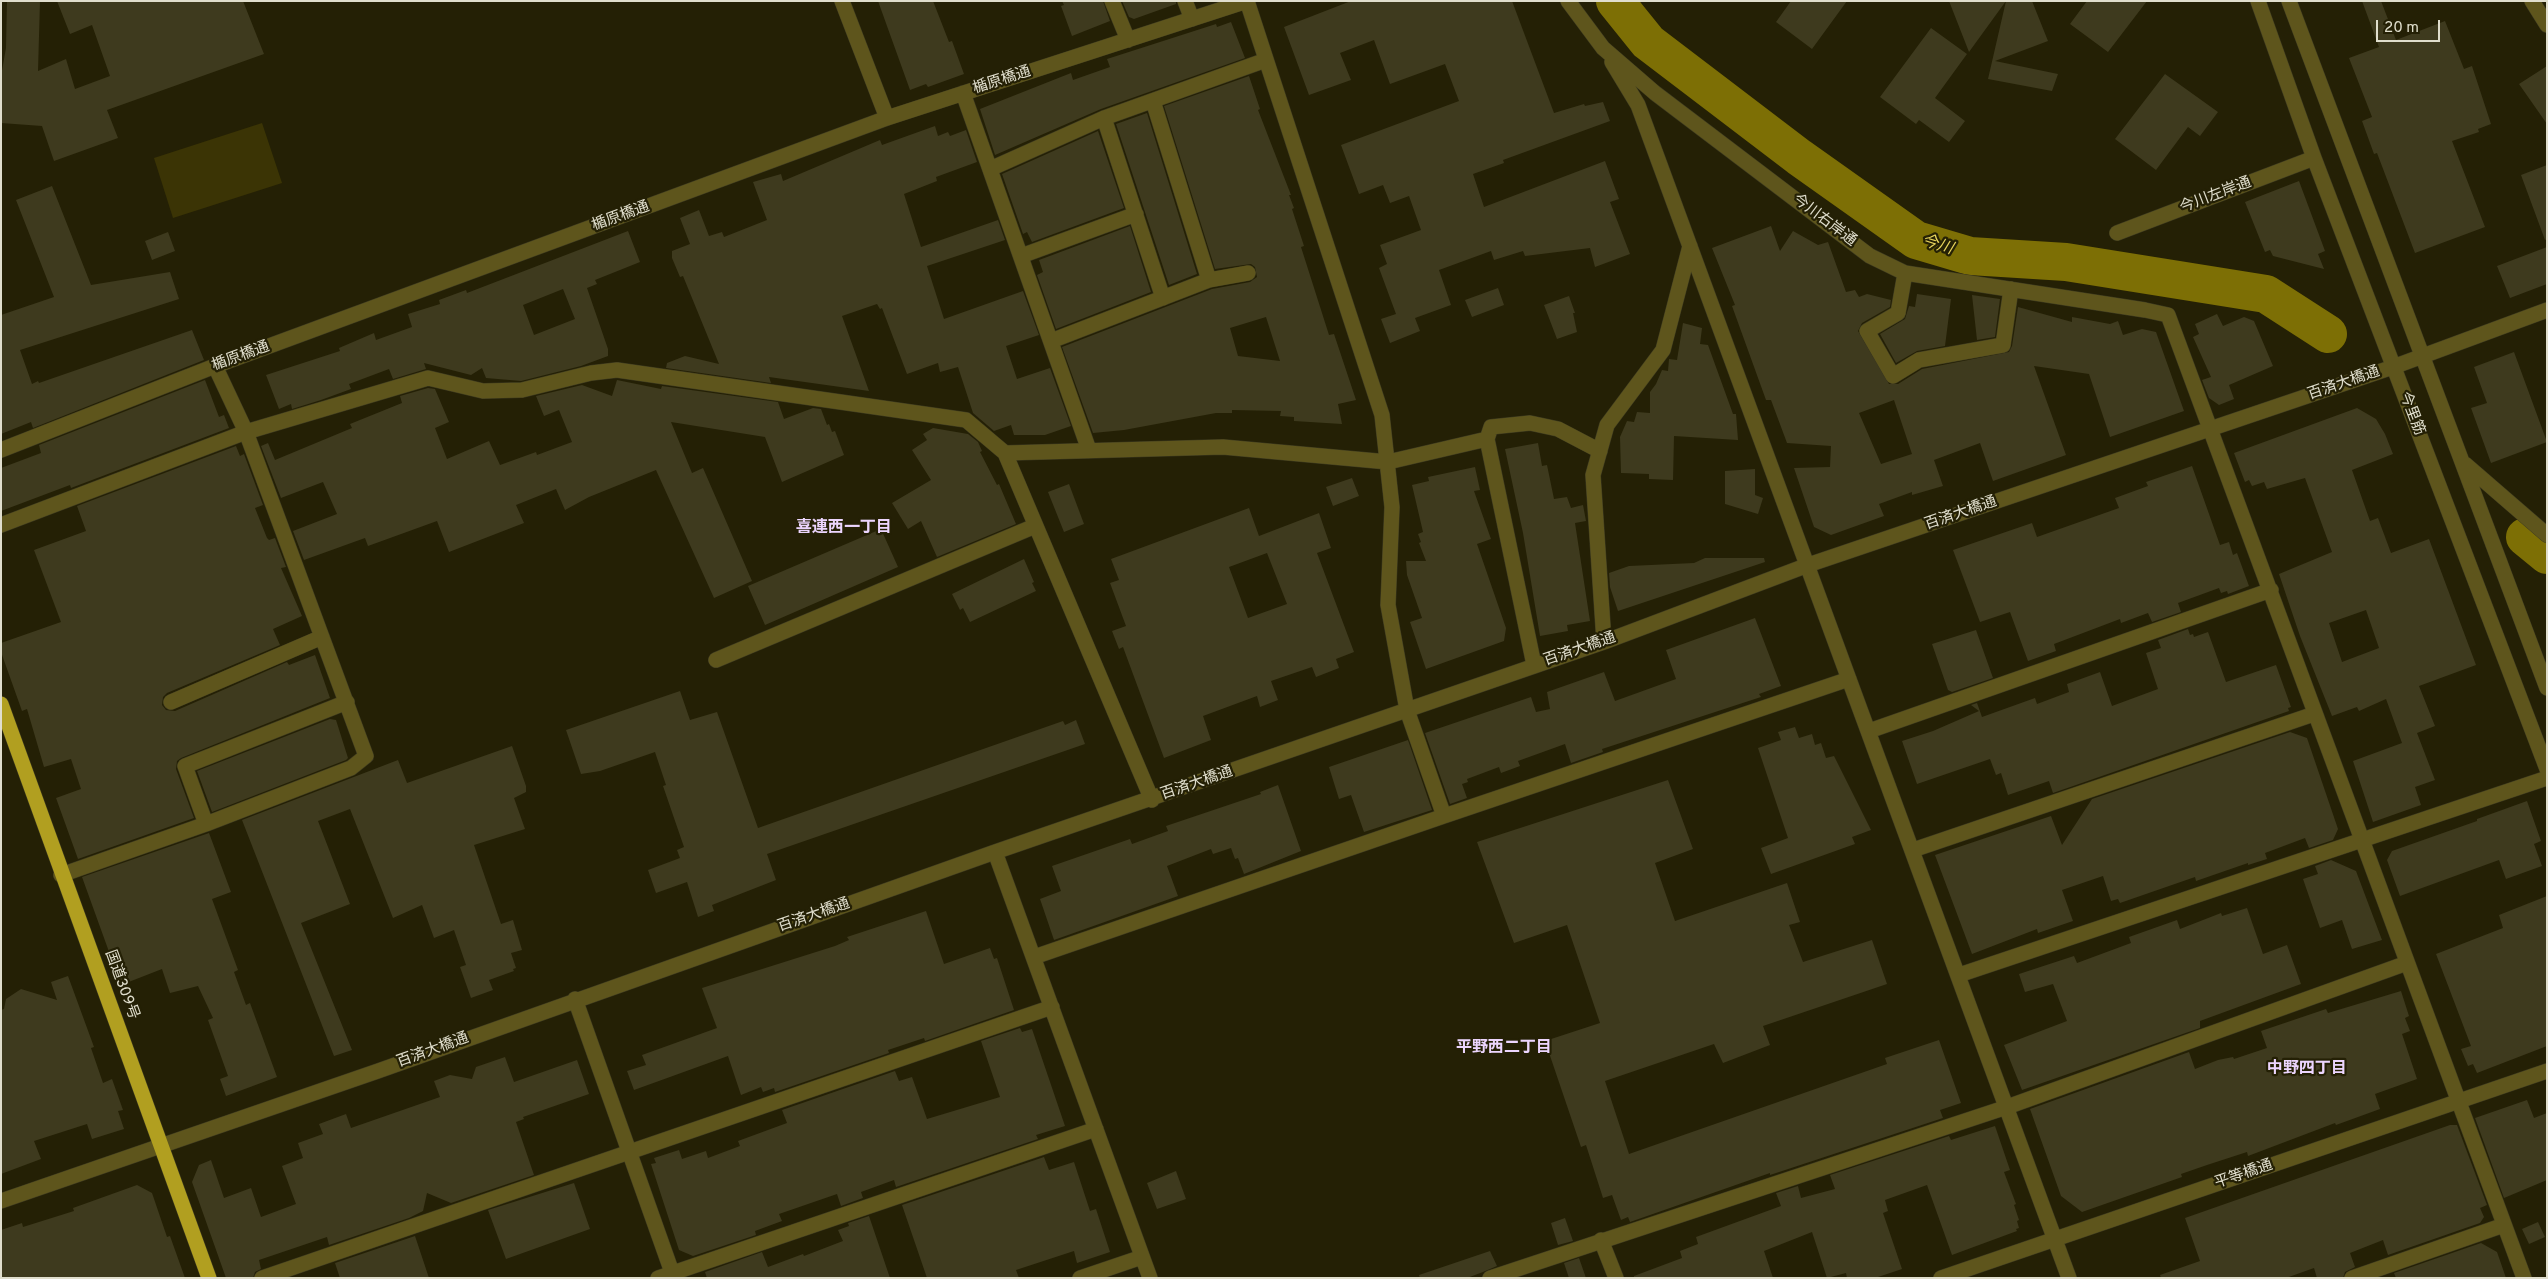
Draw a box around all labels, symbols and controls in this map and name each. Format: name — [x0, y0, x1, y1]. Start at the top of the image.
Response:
scale bar — [2378, 10, 2442, 42]
text: 20 m — [2384, 19, 2419, 38]
street label: 楯原橋通 — [971, 63, 1033, 99]
street label: 今川左岸通 — [2178, 174, 2254, 218]
street label: 今川右岸通 — [1789, 191, 1859, 251]
street label: 楯原橋通 — [590, 198, 652, 236]
water label: 今川 — [1919, 232, 1955, 260]
street label: 楯原橋通 — [210, 338, 272, 376]
street label: 百済大橋通 — [2306, 363, 2382, 405]
street label: 今里筋 — [2395, 390, 2427, 438]
street label: 百済大橋通 — [1923, 493, 1999, 535]
district label: 喜連西一丁目 — [796, 519, 892, 539]
street label: 百済大橋通 — [1542, 629, 1618, 671]
street label: 百済大橋通 — [1159, 763, 1235, 805]
street label: 百済大橋通 — [776, 895, 852, 937]
street label: 国道309号 — [100, 948, 142, 1022]
street label: 百済大橋通 — [395, 1030, 471, 1072]
district label: 平野西二丁目 — [1456, 1039, 1552, 1059]
district label: 中野四丁目 — [2267, 1060, 2347, 1080]
street label: 平等橋通 — [2213, 1157, 2275, 1193]

